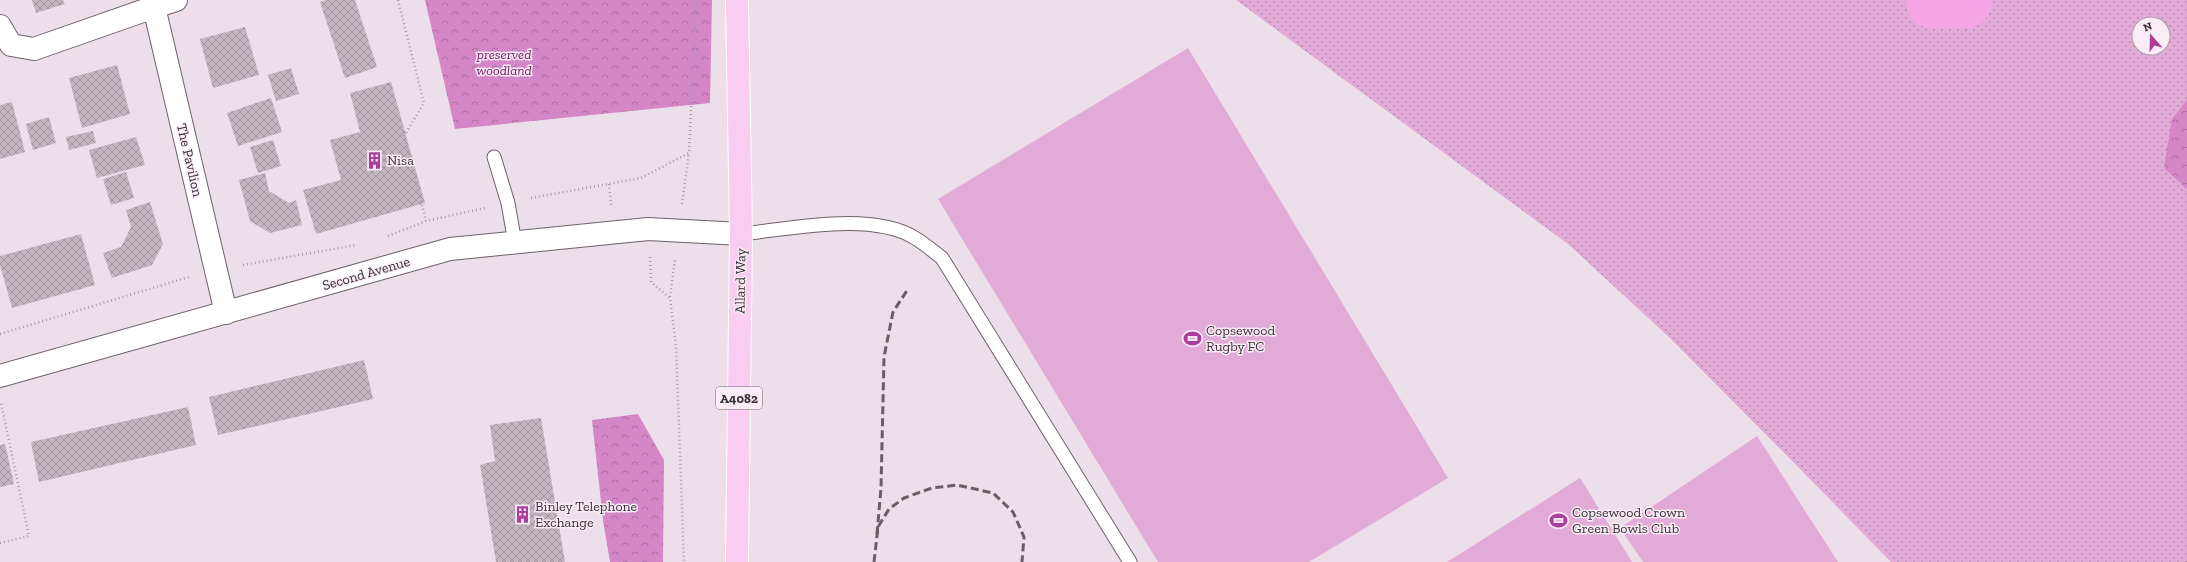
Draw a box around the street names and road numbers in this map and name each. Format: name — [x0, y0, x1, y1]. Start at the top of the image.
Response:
street label: The Pavilion — [173, 122, 206, 198]
street label: Allard Way — [731, 247, 750, 314]
street label: Second Avenue — [320, 253, 412, 294]
road number: A4082 — [716, 387, 762, 409]

